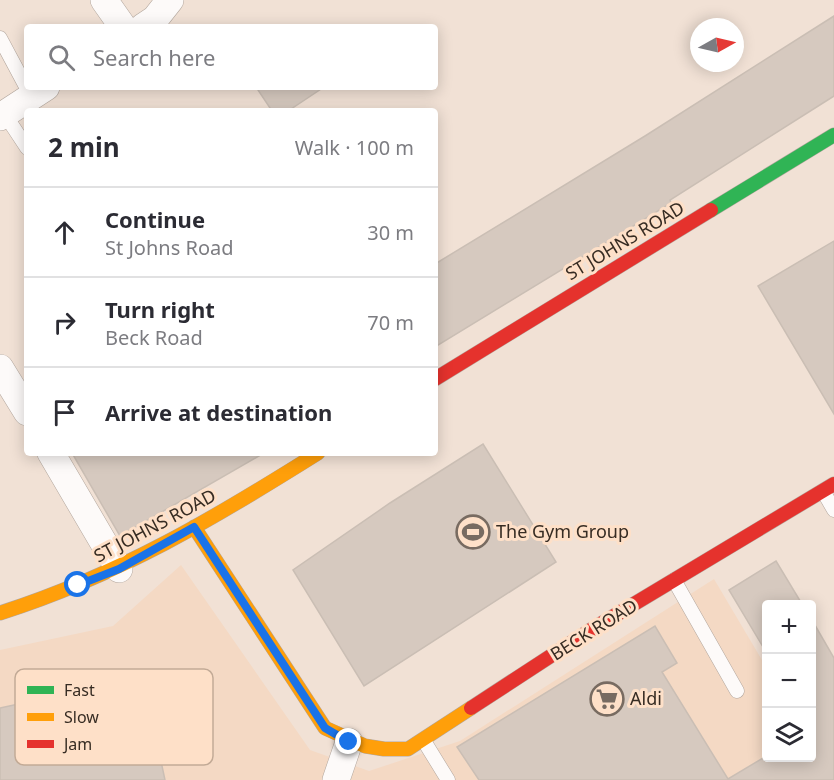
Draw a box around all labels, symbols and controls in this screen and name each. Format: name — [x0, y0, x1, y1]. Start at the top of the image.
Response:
north arrow — [690, 18, 744, 72]
search box — [24, 24, 438, 90]
icon: search — [45, 41, 78, 74]
text: Search here — [93, 42, 215, 72]
text: 2 min — [48, 129, 120, 165]
text: Walk · 100 m — [295, 134, 414, 161]
street label: ST JOHNS ROAD — [561, 195, 688, 285]
text: Continue — [105, 204, 205, 234]
icon: ahead — [48, 216, 81, 249]
text: 30 m — [367, 219, 414, 246]
text: St Johns Road — [105, 234, 234, 261]
text: Turn right — [105, 294, 215, 324]
icon: right — [48, 306, 81, 339]
text: 70 m — [367, 309, 414, 336]
text: Beck Road — [105, 324, 203, 351]
icon: arrive — [48, 396, 81, 429]
text: Arrive at destination — [105, 397, 332, 427]
street label: ST JOHNS ROAD — [89, 483, 220, 567]
sports icon: The Gym Group — [455, 514, 491, 550]
place label: The Gym Group — [496, 519, 629, 543]
route start — [64, 571, 90, 597]
street label: BECK ROAD — [545, 593, 642, 665]
map controls — [762, 600, 816, 762]
button: + — [762, 600, 816, 654]
button: − — [762, 654, 816, 708]
legend — [15, 669, 213, 765]
text: Fast — [64, 679, 95, 701]
supermarket icon: Aldi — [589, 681, 625, 717]
place label: Aldi — [630, 686, 662, 710]
text: Slow — [64, 706, 99, 728]
button: layers — [762, 708, 816, 762]
route end — [335, 728, 361, 754]
text: Jam — [62, 733, 92, 755]

